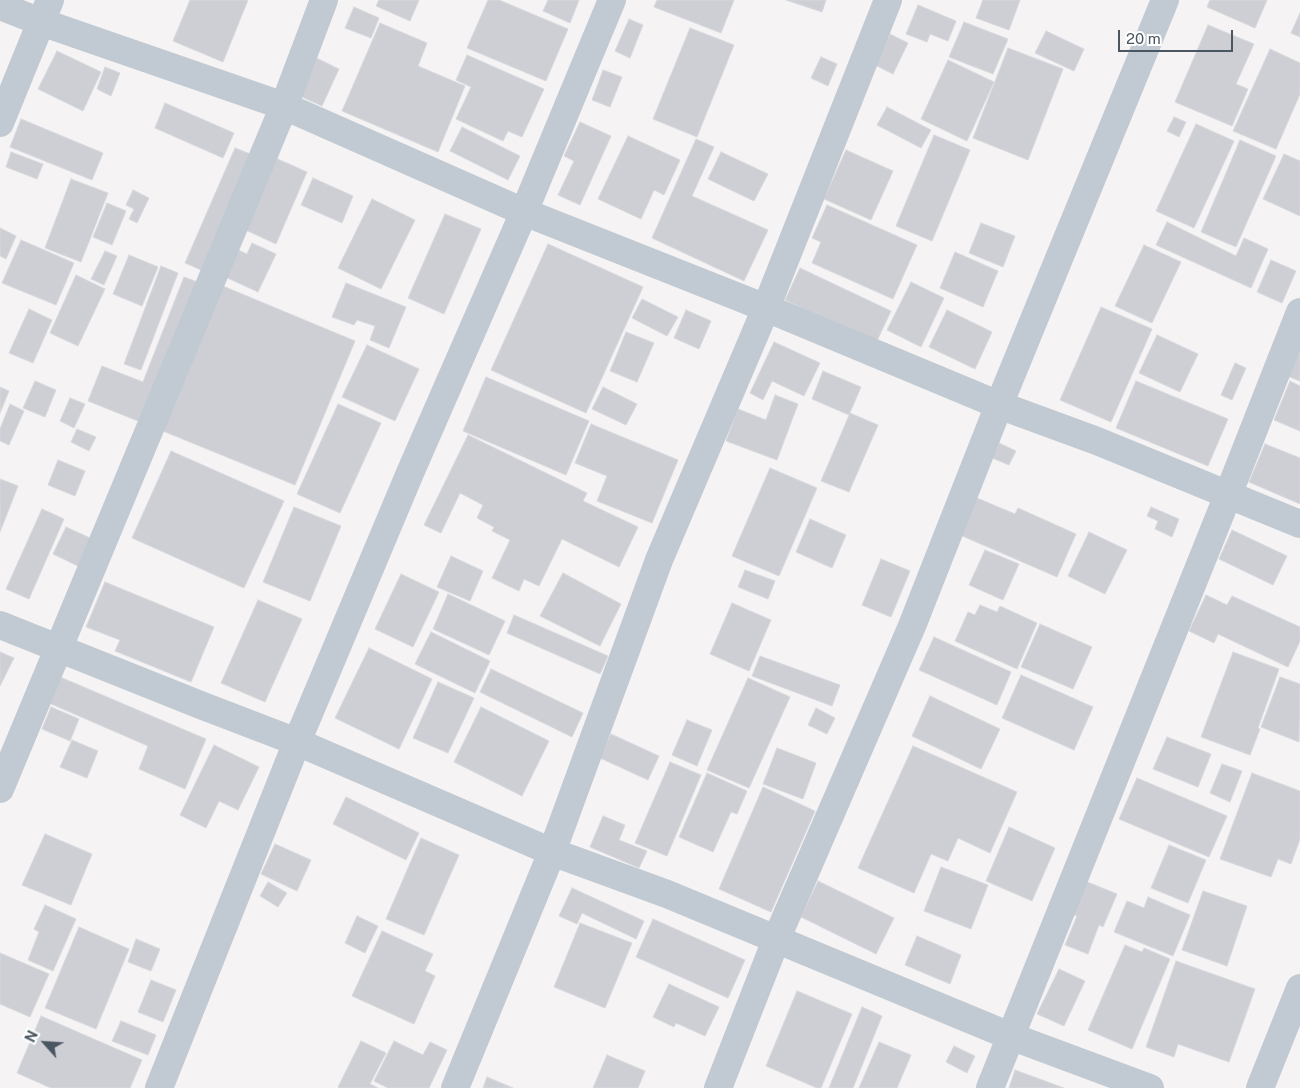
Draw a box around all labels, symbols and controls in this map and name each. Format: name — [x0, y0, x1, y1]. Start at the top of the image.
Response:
scale bar — [1120, 20, 1235, 52]
text: 20 m — [1126, 30, 1161, 47]
north arrow — [20, 1018, 70, 1068]
text: N — [22, 1028, 41, 1045]

